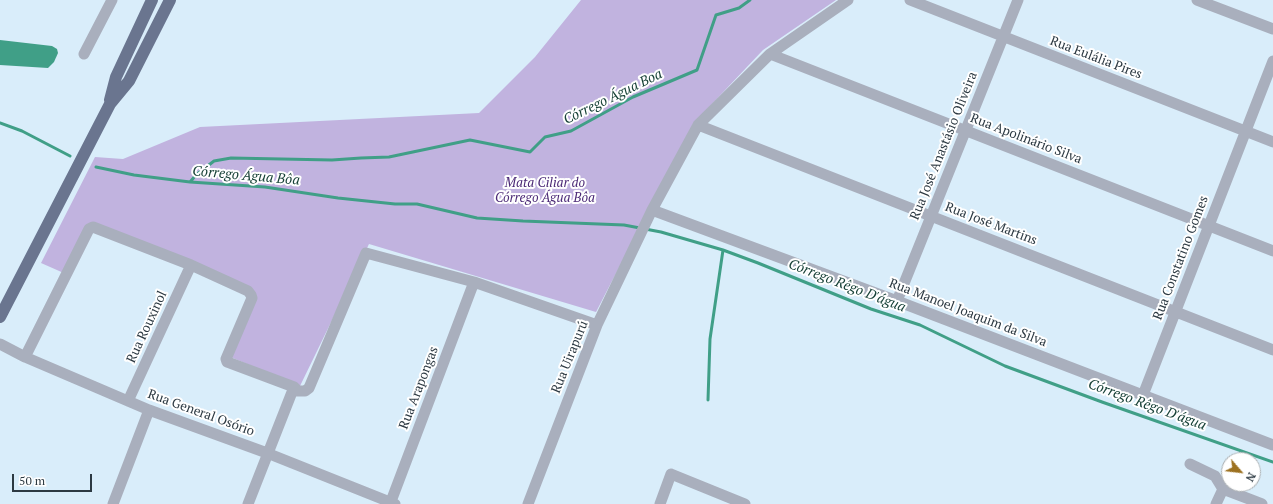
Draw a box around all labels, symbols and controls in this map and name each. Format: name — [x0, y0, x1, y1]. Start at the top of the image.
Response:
street label: Rua Eulália Pires — [1048, 33, 1144, 83]
water label: Córrego Água Boa — [561, 66, 665, 128]
street label: Rua José Anastásio Oliveira — [907, 70, 981, 222]
street label: Rua Apolinário Silva — [968, 111, 1084, 167]
water label: Córrego Água Bôa — [192, 163, 300, 189]
park label: Mata Ciliar do Córrego Água Bôa — [495, 175, 595, 206]
street label: Rua Constatino Gomes — [1150, 194, 1212, 322]
street label: Rua José Martins — [943, 199, 1039, 249]
water label: Córrego Rêgo D'água — [786, 256, 908, 316]
street label: Rua Manoel Joaquim da Silva — [887, 276, 1049, 350]
street label: Rua Rouxinol — [124, 289, 170, 365]
street label: Rua Uirapurú — [548, 318, 592, 396]
street label: Rua Arapongas — [396, 344, 442, 432]
water label: Córrego Rêgo D'água — [1086, 376, 1208, 434]
street label: Rua General Osório — [146, 386, 256, 440]
north arrow — [1221, 452, 1261, 492]
scale bar — [14, 466, 94, 492]
text: N — [1243, 470, 1259, 484]
text: 50 m — [19, 473, 45, 488]

